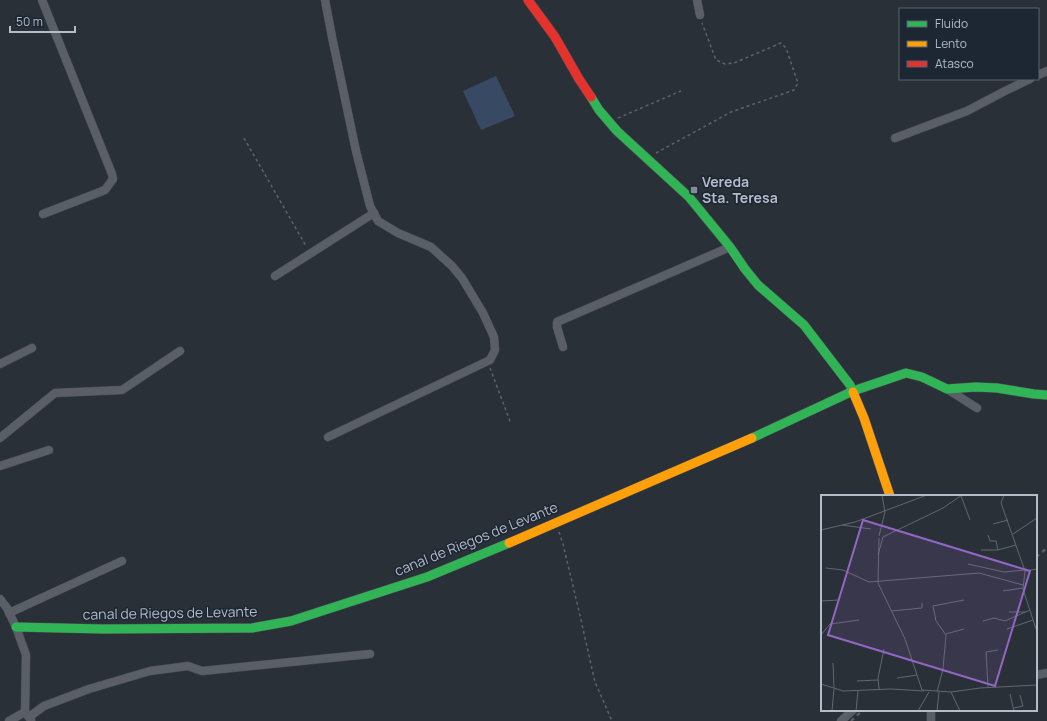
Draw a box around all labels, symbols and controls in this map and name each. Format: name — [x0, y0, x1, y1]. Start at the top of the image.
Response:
scale bar — [10, 8, 75, 34]
legend — [899, 8, 1039, 80]
text: 50 m — [16, 13, 43, 30]
text: Fluido — [935, 15, 968, 32]
text: Lento — [935, 35, 967, 52]
text: Atasco — [935, 55, 974, 72]
place label: Vereda Sta. Teresa — [702, 172, 778, 207]
marker: Vereda Sta. Teresa — [689, 185, 699, 195]
inset map — [821, 495, 1037, 711]
street label: canal de Riegos de Levante — [391, 497, 560, 580]
street label: canal de Riegos de Levante — [83, 601, 257, 624]

